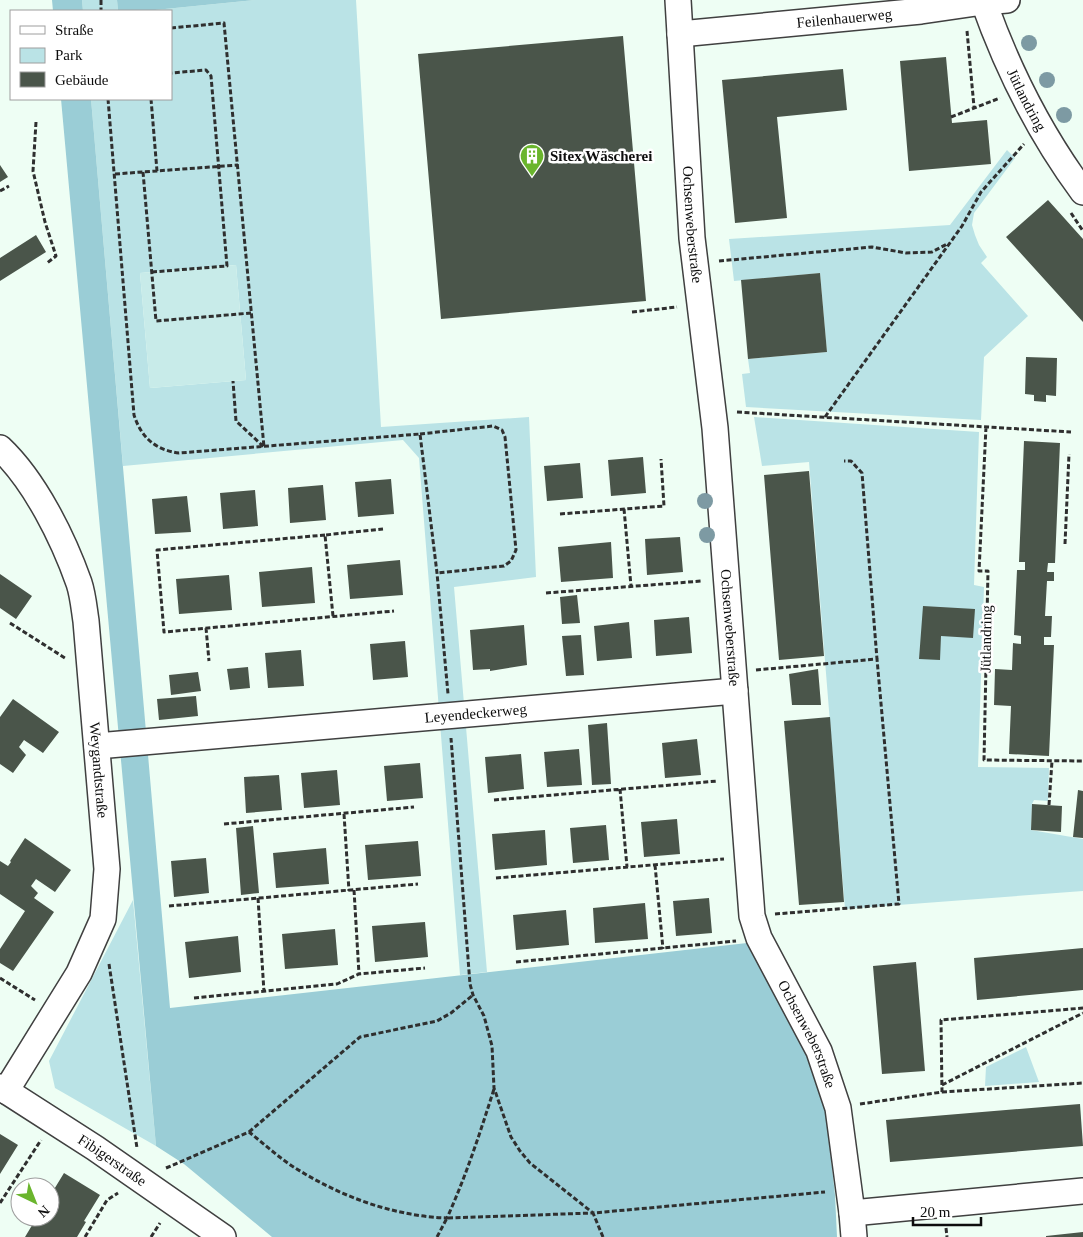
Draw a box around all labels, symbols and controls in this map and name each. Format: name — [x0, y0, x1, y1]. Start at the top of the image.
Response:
street label: Feilenhauerweg — [796, 6, 893, 31]
legend — [10, 10, 172, 100]
text: Straße — [55, 22, 94, 38]
text: Park — [55, 47, 83, 63]
street label: Jütlandring — [1004, 66, 1049, 134]
text: Gebäude — [55, 72, 109, 88]
building icon: Sitex Wäscherei — [519, 143, 545, 177]
place label: Sitex Wäscherei — [550, 148, 652, 164]
street label: Ochsenweberstraße — [680, 165, 705, 284]
street label: Ochsenweberstraße — [718, 568, 743, 687]
street label: Jütlandring — [977, 605, 995, 673]
street label: Leyendeckerweg — [424, 701, 528, 726]
street label: Weygandtstraße — [87, 721, 111, 819]
street label: Ochsenweberstraße — [775, 977, 839, 1090]
street label: Fibigerstraße — [75, 1131, 150, 1189]
north arrow — [10, 1177, 60, 1227]
scale bar — [913, 1194, 980, 1226]
text: N — [35, 1202, 52, 1220]
text: 20 m — [920, 1204, 951, 1220]

